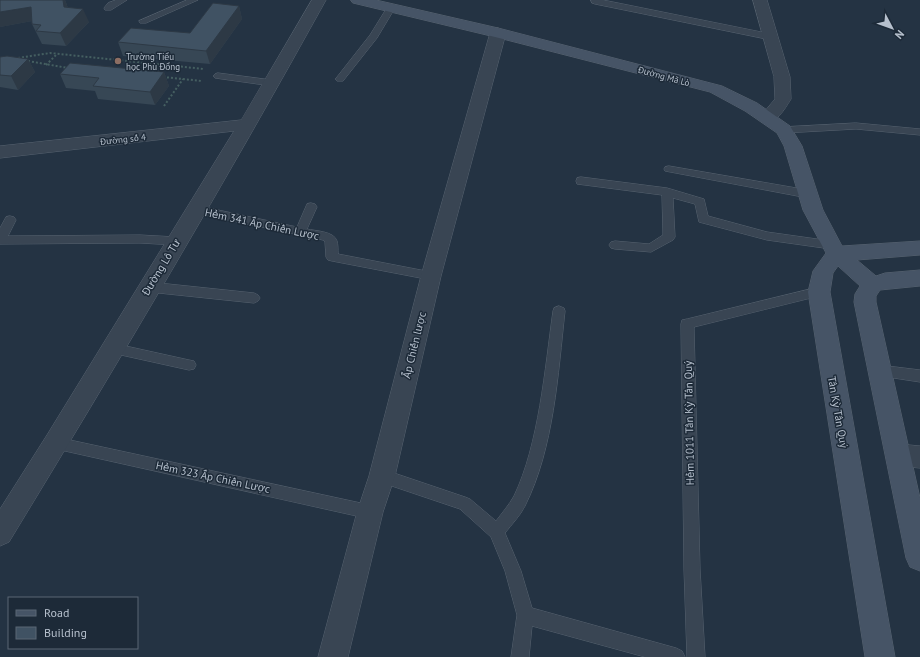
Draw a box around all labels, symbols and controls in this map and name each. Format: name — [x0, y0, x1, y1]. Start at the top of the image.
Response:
north arrow — [872, 8, 912, 48]
text: N — [892, 27, 907, 42]
place label: Trường Tiểu học Phù Đổng — [126, 51, 180, 72]
marker: Trường Tiểu học Phù Đổng — [113, 56, 123, 66]
street label: Đường Mã Lò — [636, 64, 691, 88]
street label: Đường số 4 — [99, 131, 147, 147]
street label: Hẻm 341 Ấp Chiến Lược — [204, 205, 320, 243]
street label: Đường Lô Tư — [138, 236, 184, 299]
street label: Ấp Chiến lược — [399, 310, 429, 380]
street label: Hẻm 1011 Tân Kỳ Tân Quý — [681, 360, 697, 485]
street label: Tân Kỳ Tân Quý — [825, 375, 851, 450]
street label: Hẻm 323 Ấp Chiến Lược — [155, 458, 271, 496]
legend — [8, 597, 138, 649]
text: Road — [44, 605, 69, 620]
text: Building — [44, 625, 87, 640]

